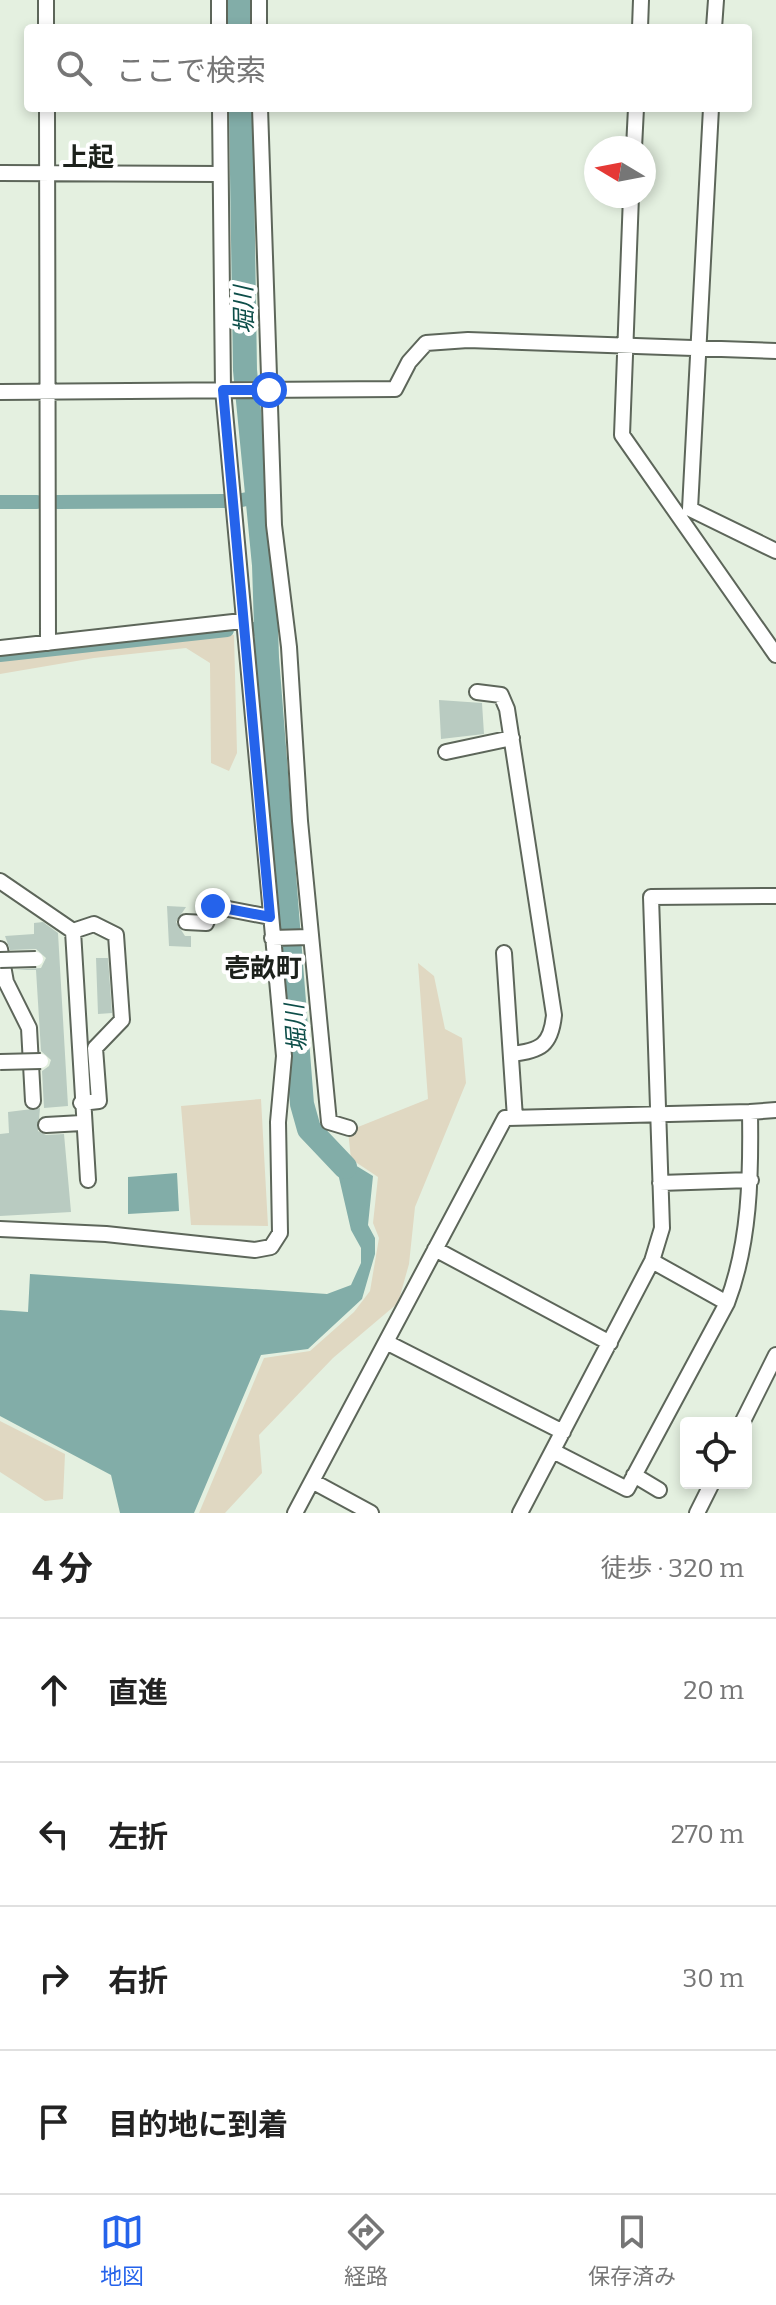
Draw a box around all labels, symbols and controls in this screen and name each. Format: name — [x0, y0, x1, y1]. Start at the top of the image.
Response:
search box — [24, 24, 752, 112]
icon: search — [52, 46, 96, 90]
text: ここで検索 — [116, 53, 266, 89]
north arrow — [584, 136, 656, 208]
district label: 上起 — [62, 142, 114, 173]
water label: 堀川 — [230, 283, 258, 334]
route start — [251, 372, 287, 408]
route end — [195, 888, 231, 924]
district label: 壱畝町 — [224, 953, 302, 984]
water label: 堀川 — [280, 1000, 312, 1053]
map controls — [680, 1417, 752, 1489]
button: locate — [680, 1417, 752, 1489]
text: 4 分 — [32, 1548, 93, 1589]
text: 徒歩 · 320 m — [600, 1553, 744, 1584]
icon: ahead — [32, 1668, 76, 1712]
text: 直進 — [108, 1675, 168, 1711]
text: 20 m — [683, 1675, 744, 1706]
icon: left — [32, 1812, 76, 1856]
text: 左折 — [108, 1819, 168, 1855]
text: 270 m — [671, 1819, 744, 1850]
icon: right — [32, 1956, 76, 2000]
text: 右折 — [108, 1963, 168, 1999]
text: 30 m — [683, 1963, 744, 1994]
icon: arrive — [32, 2100, 76, 2144]
text: 目的地に到着 — [108, 2107, 288, 2143]
tab: 地図 — [100, 2210, 144, 2290]
tab: 経路 — [344, 2210, 388, 2290]
tab: 保存済み — [588, 2210, 676, 2290]

